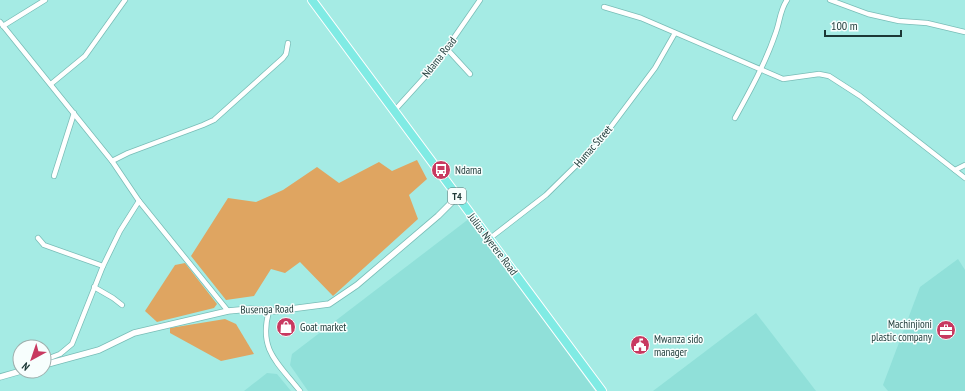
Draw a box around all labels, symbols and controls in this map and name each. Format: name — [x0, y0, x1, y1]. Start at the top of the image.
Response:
scale bar — [825, 12, 901, 38]
text: 100 m — [831, 18, 858, 33]
street label: Ndama Road — [419, 34, 459, 80]
street label: Humac Street — [571, 122, 615, 170]
bus stop icon: Ndama — [430, 159, 452, 181]
place label: Ndama — [455, 163, 482, 177]
road number: T4 — [448, 188, 466, 204]
street label: Julius Nyerere Road — [465, 209, 521, 278]
street label: Busenga Road — [240, 302, 294, 316]
shop icon: Goat market — [275, 316, 297, 338]
place label: Machinjioni plastic company — [871, 317, 933, 344]
office icon: Machinjioni plastic company — [935, 319, 957, 341]
place label: Goat market — [300, 320, 346, 334]
place label: Mwanza sido manager — [654, 332, 703, 359]
public building icon: Mwanza sido manager — [629, 334, 651, 356]
north arrow — [12, 339, 52, 379]
text: N — [19, 359, 32, 374]

